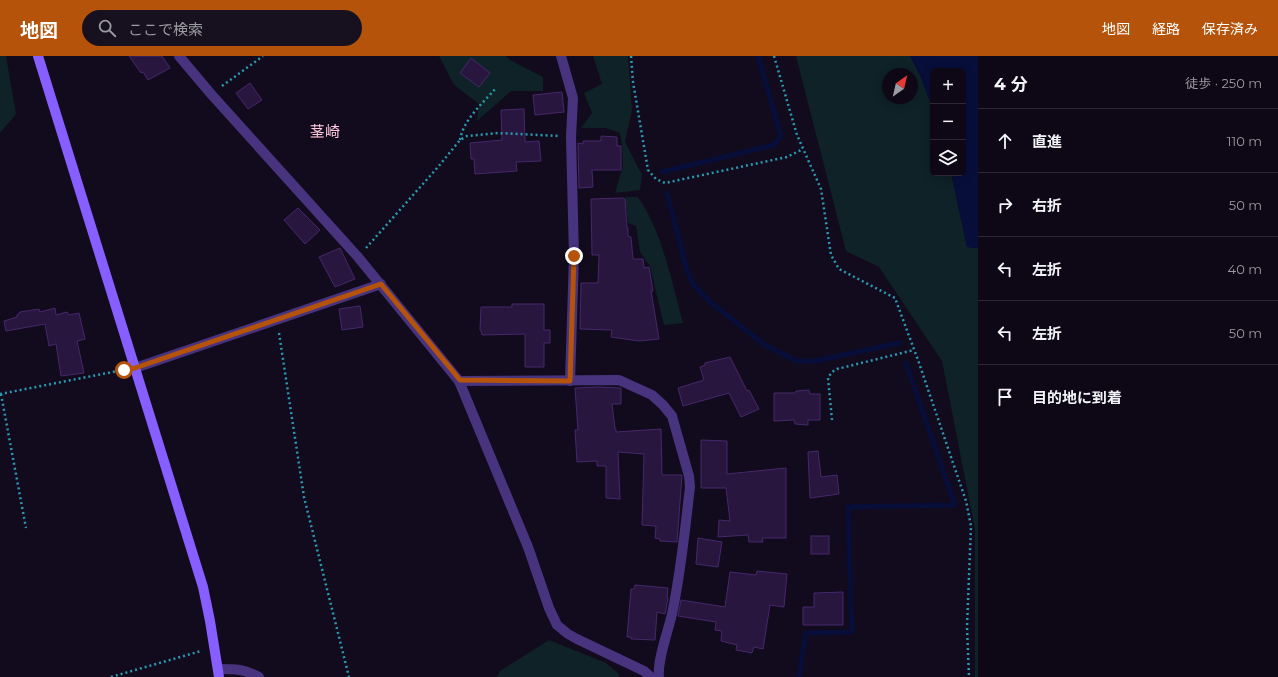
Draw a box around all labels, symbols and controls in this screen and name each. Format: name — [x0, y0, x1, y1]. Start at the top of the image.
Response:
search box — [82, 10, 362, 46]
icon: search — [96, 17, 118, 39]
text: 地図 — [20, 19, 58, 42]
text: ここで検索 — [128, 20, 203, 39]
text: 地図 — [1102, 20, 1130, 38]
text: 経路 — [1152, 20, 1180, 38]
text: 保存済み — [1202, 20, 1258, 38]
north arrow — [882, 68, 918, 104]
map controls — [930, 68, 966, 176]
button: + — [930, 68, 966, 104]
text: 4 分 — [994, 74, 1028, 94]
text: 徒歩 · 250 m — [1185, 75, 1262, 91]
button: − — [930, 104, 966, 140]
district label: 茎崎 — [310, 122, 340, 141]
icon: ahead — [994, 130, 1016, 152]
text: 直進 — [1032, 132, 1062, 151]
text: 110 m — [1227, 133, 1262, 149]
button: layers — [930, 140, 966, 176]
icon: right — [994, 194, 1016, 216]
text: 右折 — [1032, 196, 1062, 215]
text: 50 m — [1229, 197, 1262, 213]
route end — [565, 247, 583, 265]
icon: left — [994, 258, 1016, 280]
text: 左折 — [1032, 260, 1062, 279]
text: 40 m — [1228, 261, 1262, 277]
icon: left — [994, 322, 1016, 344]
text: 左折 — [1032, 324, 1062, 343]
text: 50 m — [1229, 325, 1262, 341]
route start — [115, 361, 133, 379]
icon: arrive — [994, 386, 1016, 408]
text: 目的地に到着 — [1032, 388, 1122, 407]

